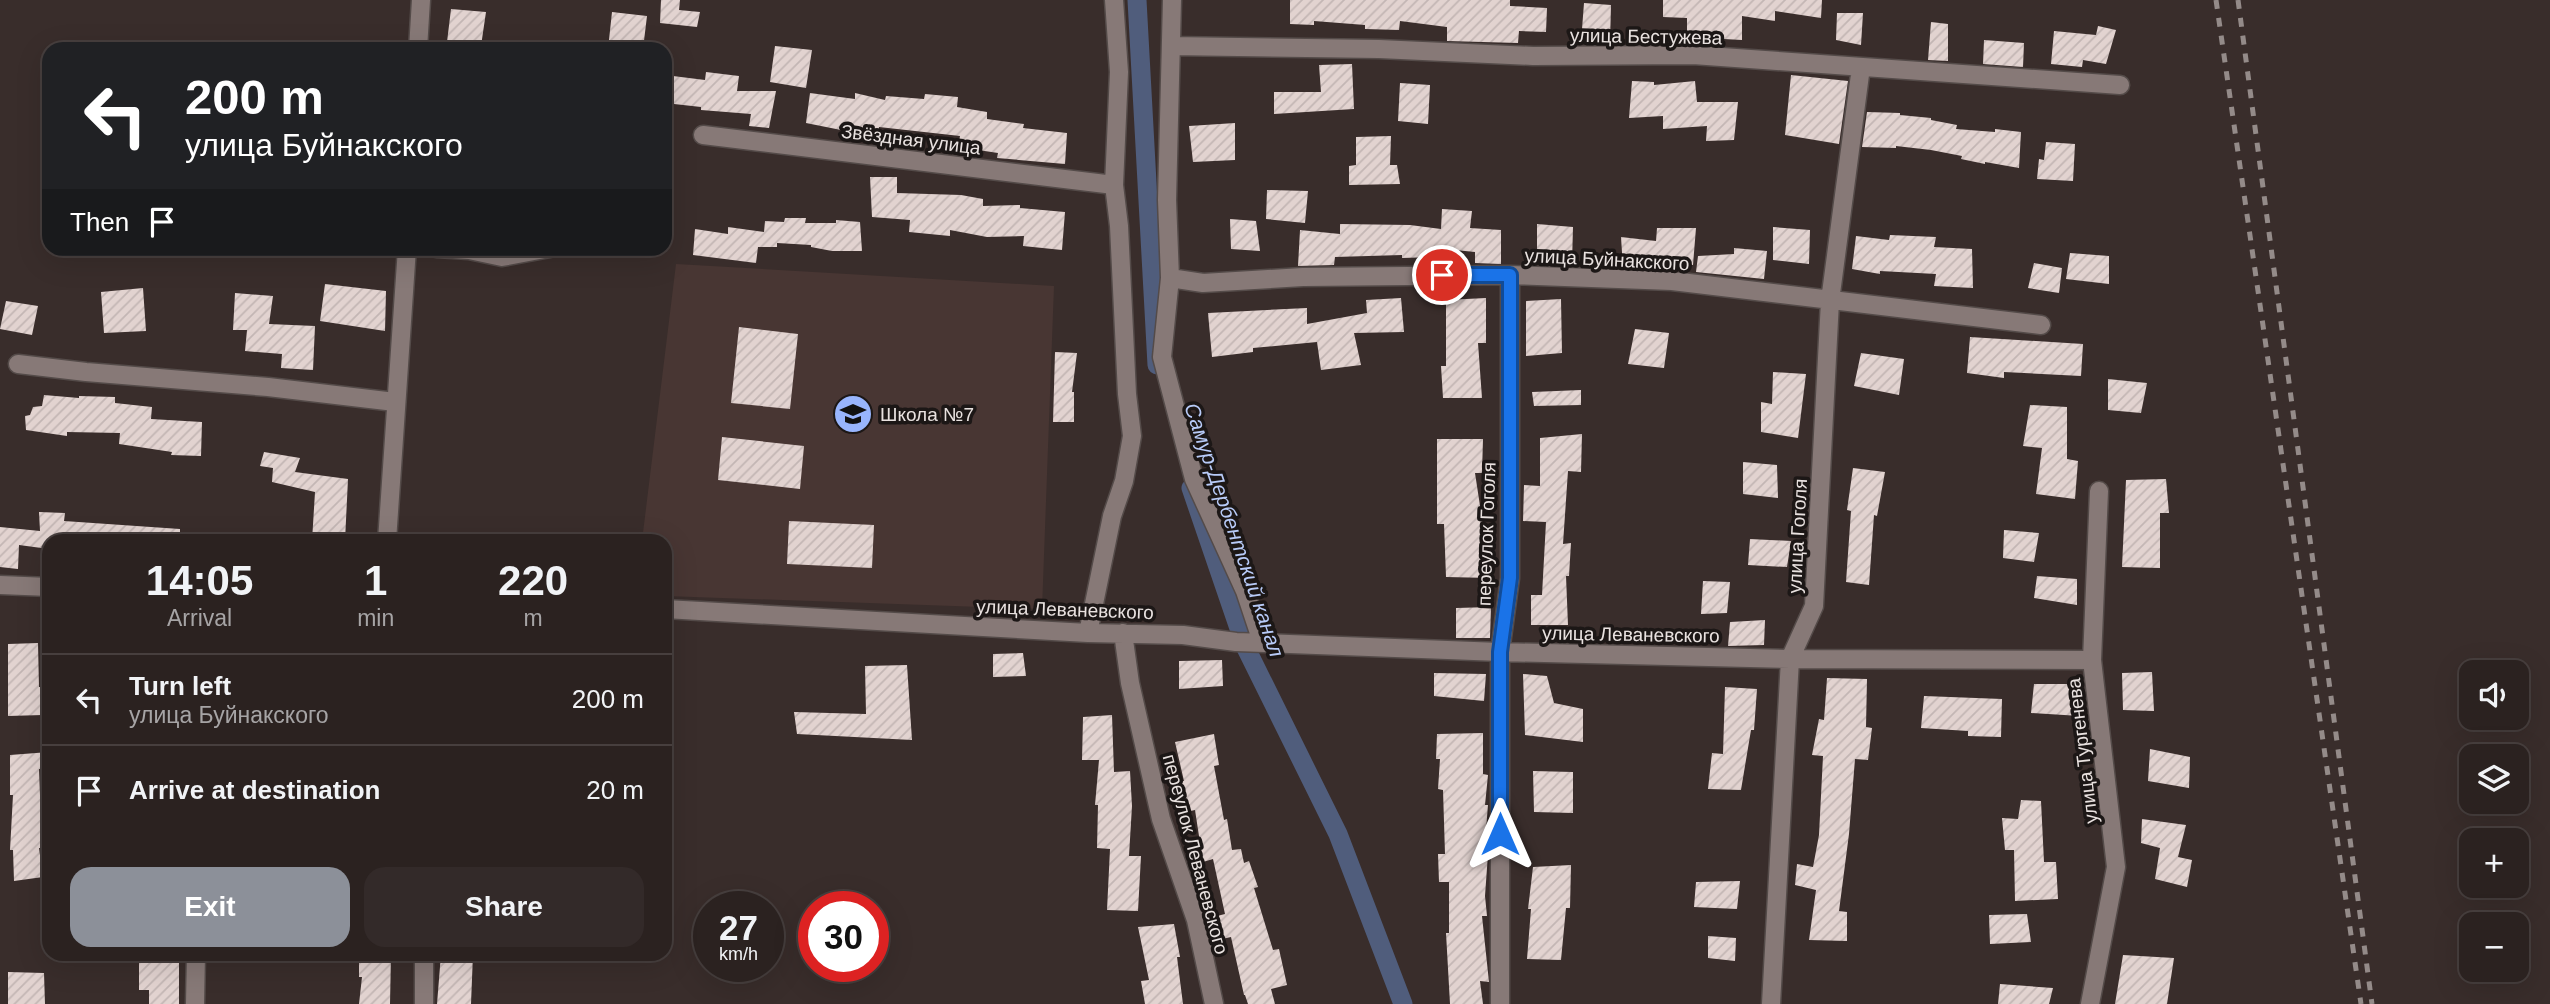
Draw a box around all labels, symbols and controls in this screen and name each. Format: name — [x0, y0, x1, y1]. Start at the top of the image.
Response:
street label: улица Бестужева — [1570, 25, 1723, 48]
icon: left — [70, 70, 161, 161]
text: 200 m — [185, 70, 324, 124]
street label: Звёздная улица — [840, 121, 982, 159]
text: улица Буйнакского — [185, 127, 463, 163]
icon: arrive — [143, 203, 181, 241]
text: Then — [70, 207, 129, 237]
pin — [1412, 245, 1472, 305]
street label: улица Буйнакского — [1524, 245, 1690, 274]
icon: arrive — [1423, 256, 1461, 294]
school or university icon: Школа №7 — [832, 393, 874, 435]
water label: Самур-Дербентский канал — [1180, 400, 1289, 660]
place label: Школа №7 — [880, 404, 974, 425]
street label: переулок Гоголя — [1473, 462, 1500, 606]
street label: улица Гоголя — [1784, 478, 1811, 594]
text: 14:05 — [146, 557, 253, 604]
text: 1 — [364, 557, 387, 604]
text: 220 — [498, 557, 568, 604]
street label: улица Леваневского — [976, 596, 1154, 623]
text: Arrival — [167, 605, 232, 631]
text: min — [357, 605, 394, 631]
text: m — [524, 605, 543, 631]
street label: улица Леваневского — [1542, 622, 1720, 647]
map controls — [2459, 660, 2529, 982]
button: sound — [2459, 660, 2529, 730]
text: Turn left — [129, 671, 231, 701]
street label: улица Тургенева — [2063, 677, 2102, 825]
icon: left — [70, 681, 108, 719]
text: 200 m — [572, 684, 644, 714]
text: улица Буйнакского — [129, 702, 329, 728]
button: layers — [2459, 744, 2529, 814]
street label: переулок Леваневского — [1159, 752, 1232, 957]
icon: arrive — [70, 772, 108, 810]
text: Arrive at destination — [129, 775, 380, 805]
text: 20 m — [586, 775, 644, 805]
position arrow — [1463, 797, 1537, 871]
button: + — [2459, 828, 2529, 898]
button: Exit — [70, 867, 350, 947]
button: Share — [364, 867, 644, 947]
speed limit sign: 30 — [798, 891, 889, 982]
text: 27 — [719, 908, 758, 947]
button: − — [2459, 912, 2529, 982]
text: km/h — [719, 944, 758, 964]

